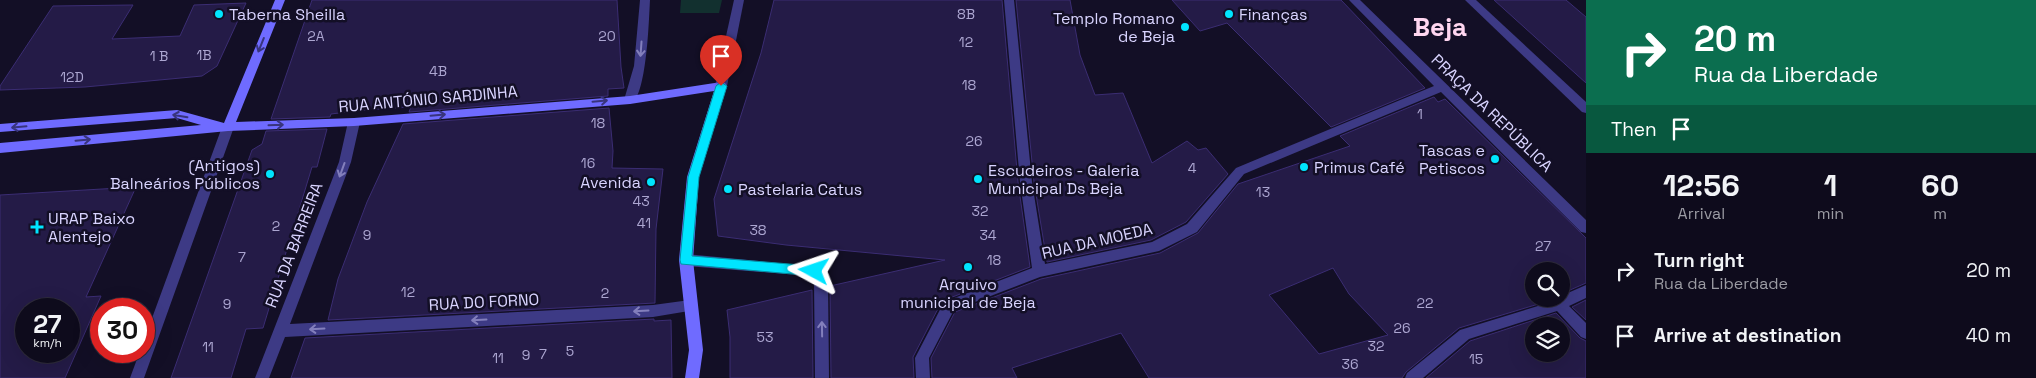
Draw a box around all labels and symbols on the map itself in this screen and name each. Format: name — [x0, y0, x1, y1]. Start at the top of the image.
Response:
place label: Taberna Sheilla — [229, 4, 345, 25]
place label: Finanças — [1239, 4, 1308, 25]
house number: 8B — [957, 5, 975, 23]
marker: Taberna Sheilla — [213, 8, 225, 20]
place label: Templo Romano de Beja — [1053, 8, 1175, 47]
marker: Finanças — [1223, 8, 1235, 20]
district label: Beja — [1413, 10, 1467, 44]
marker: Templo Romano de Beja — [1179, 21, 1191, 33]
house number: 2A — [307, 27, 325, 45]
house number: 20 — [598, 27, 616, 45]
house number: 12 — [959, 33, 973, 51]
pin — [700, 35, 742, 86]
one-way arrow — [256, 37, 266, 52]
one-way arrow — [637, 40, 646, 56]
house number: 1B — [196, 46, 212, 64]
house number: 1 B — [150, 47, 168, 65]
street label: PRAÇA DA REPÚBLICA — [1427, 50, 1557, 176]
house number: 4B — [429, 62, 447, 80]
house number: 12D — [60, 68, 84, 86]
house number: 18 — [962, 76, 977, 94]
street label: RUA ANTÓNIO SARDINHA — [338, 81, 518, 117]
one-way arrow — [592, 96, 608, 106]
house number: 1 — [1417, 105, 1423, 123]
one-way arrow — [173, 110, 189, 120]
one-way arrow — [430, 110, 446, 120]
house number: 18 — [591, 114, 606, 132]
one-way arrow — [268, 121, 284, 130]
one-way arrow — [11, 122, 27, 131]
house number: 26 — [965, 132, 983, 150]
one-way arrow — [75, 135, 91, 145]
place label: Tascas e Petiscos — [1419, 140, 1485, 179]
marker: Tascas e Petiscos — [1489, 153, 1501, 165]
house number: 16 — [581, 154, 595, 172]
place label: (Antigos) Balneários Públicos — [110, 155, 260, 194]
place label: Primus Café — [1314, 157, 1405, 178]
house number: 4 — [1188, 159, 1197, 177]
place label: Escudeiros - Galeria Municipal Ds Beja — [988, 160, 1139, 199]
one-way arrow — [337, 161, 346, 177]
marker: Primus Café — [1298, 161, 1310, 173]
marker: (Antigos) Balneários Públicos — [264, 168, 276, 180]
place label: Avenida — [580, 172, 641, 193]
marker: Escudeiros - Galeria Municipal Ds Beja — [972, 173, 984, 185]
marker: Avenida — [645, 176, 657, 188]
street label: RUA DA BARREIRA — [260, 179, 328, 311]
place label: Pastelaria Catus — [738, 179, 862, 200]
marker: Pastelaria Catus — [722, 183, 734, 195]
house number: 13 — [1256, 183, 1270, 201]
house number: 43 — [632, 192, 650, 210]
house number: 32 — [972, 202, 988, 220]
place label: URAP Baixo Alentejo — [48, 208, 135, 247]
house number: 41 — [637, 214, 651, 232]
house number: 2 — [272, 217, 280, 235]
street label: RUA DA MOEDA — [1040, 218, 1154, 264]
marker: URAP Baixo Alentejo — [30, 220, 44, 234]
house number: 38 — [749, 221, 767, 239]
house number: 9 — [363, 226, 371, 244]
house number: 34 — [979, 226, 997, 244]
house number: 27 — [1535, 237, 1551, 255]
position arrow — [787, 244, 839, 296]
house number: 7 — [238, 248, 246, 266]
house number: 18 — [987, 251, 1002, 269]
marker: Arquivo municipal de Beja — [962, 261, 974, 273]
place label: Arquivo municipal de Beja — [900, 274, 1036, 313]
house number: 12 — [401, 283, 415, 301]
house number: 2 — [601, 284, 609, 302]
street label: RUA DO FORNO — [428, 289, 540, 315]
house number: 22 — [1417, 294, 1433, 312]
house number: 9 — [223, 295, 231, 313]
speed limit sign: 30 — [90, 298, 155, 363]
one-way arrow — [633, 307, 649, 316]
one-way arrow — [471, 316, 487, 325]
house number: 26 — [1393, 319, 1411, 337]
one-way arrow — [817, 322, 827, 338]
one-way arrow — [309, 324, 325, 333]
house number: 53 — [757, 328, 773, 346]
house number: 32 — [1368, 337, 1384, 355]
house number: 11 — [202, 338, 214, 356]
house number: 5 — [566, 342, 574, 360]
house number: 7 — [539, 345, 547, 363]
house number: 9 — [522, 346, 530, 364]
house number: 11 — [492, 349, 504, 367]
house number: 15 — [1469, 350, 1483, 368]
house number: 36 — [1341, 355, 1359, 373]

